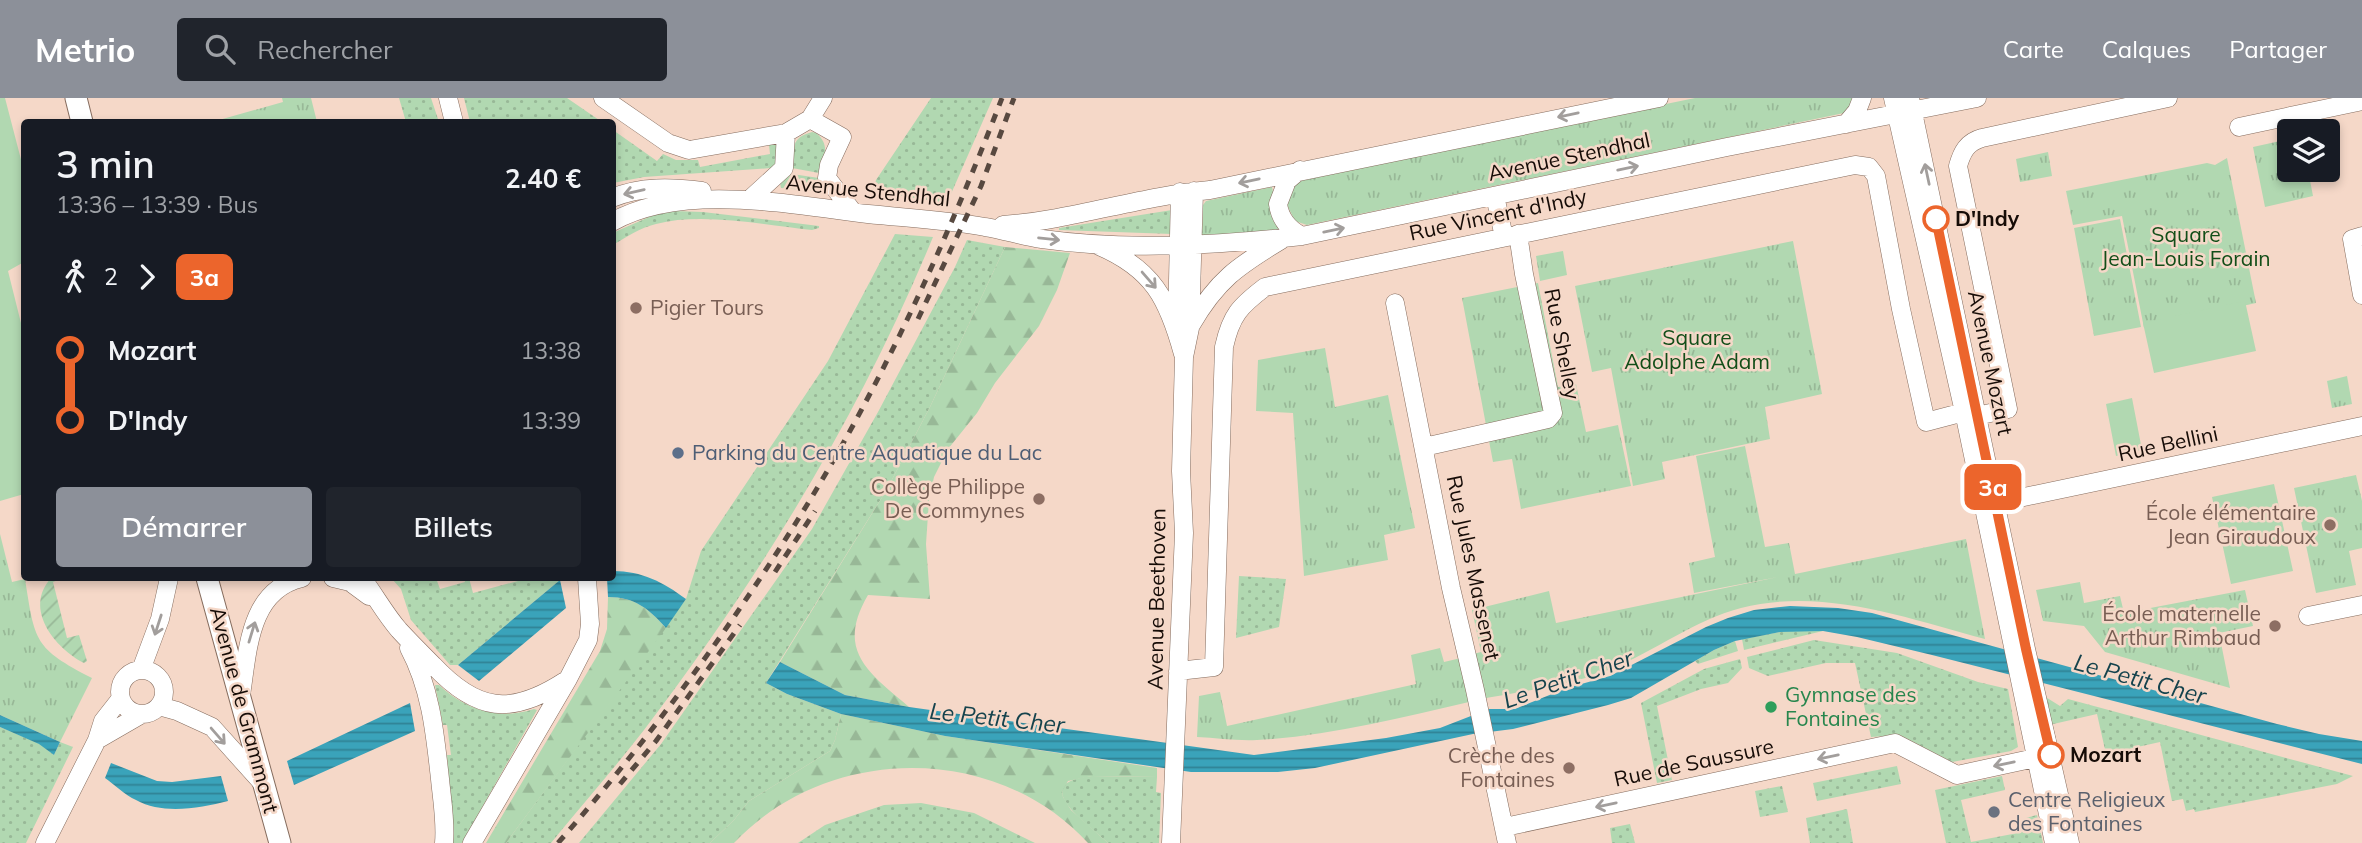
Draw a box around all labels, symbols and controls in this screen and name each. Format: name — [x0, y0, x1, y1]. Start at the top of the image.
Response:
search box — [177, 18, 667, 81]
text: Metrio — [35, 29, 135, 70]
icon: search — [201, 30, 239, 68]
text: Rechercher — [257, 33, 392, 66]
text: Carte — [2003, 34, 2064, 64]
text: Calques — [2102, 34, 2191, 64]
text: Partager — [2229, 34, 2327, 64]
one-way arrow — [1557, 109, 1580, 123]
map controls — [2277, 119, 2340, 182]
button: layers — [2277, 119, 2340, 182]
street label: Avenue Stendhal — [1485, 126, 1652, 186]
text: 3 min — [56, 140, 155, 188]
one-way arrow — [1616, 161, 1639, 175]
text: 2.40 € — [505, 162, 581, 195]
one-way arrow — [1920, 163, 1933, 186]
street label: Avenue Stendhal — [785, 168, 952, 212]
one-way arrow — [1238, 175, 1261, 189]
street label: Rue Vincent d'Indy — [1407, 182, 1589, 246]
one-way arrow — [623, 186, 646, 199]
text: 13:36 – 13:39 · Bus — [56, 190, 258, 219]
place label: D'Indy — [1955, 205, 2020, 231]
marker: D'Indy — [1923, 206, 1949, 232]
park label: Square Jean-Louis Forain — [2101, 221, 2271, 271]
one-way arrow — [1322, 222, 1345, 236]
one-way arrow — [1037, 233, 1060, 246]
icon: walk — [56, 258, 94, 296]
icon: forward — [128, 258, 166, 296]
text: 2 — [104, 262, 118, 291]
text: 3a — [190, 262, 219, 292]
one-way arrow — [1141, 271, 1157, 289]
street label: Rue Shelley — [1539, 286, 1587, 402]
street label: Avenue Mozart — [1963, 288, 2019, 438]
place label: Pigier Tours — [650, 294, 764, 320]
marker: Pigier Tours — [628, 300, 644, 316]
park label: Square Adolphe Adam — [1624, 324, 1770, 374]
text: Mozart — [108, 334, 196, 367]
text: 13:38 — [521, 336, 581, 365]
text: D'Indy — [108, 404, 187, 437]
text: 13:39 — [521, 406, 581, 435]
street label: Rue Bellini — [2115, 420, 2220, 466]
place label: Parking du Centre Aquatique du Lac — [692, 439, 1042, 465]
marker: Parking du Centre Aquatique du Lac — [670, 445, 686, 461]
line badge: 3a — [1962, 464, 2024, 510]
text: 3a — [1978, 472, 2008, 502]
place label: Collège Philippe De Commynes — [871, 473, 1025, 523]
street label: Rue Jules Massenet — [1442, 473, 1506, 663]
button: Démarrer — [56, 487, 312, 567]
button: Billets — [326, 487, 581, 567]
marker: Collège Philippe De Commynes — [1031, 491, 1047, 507]
place label: École élémentaire Jean Giraudoux — [2146, 499, 2316, 549]
street label: Avenue Beethoven — [1141, 508, 1171, 690]
marker: École élémentaire Jean Giraudoux — [2322, 517, 2338, 533]
place label: École maternelle Arthur Rimbaud — [2102, 600, 2261, 650]
street label: Avenue de Grammont — [205, 604, 285, 816]
one-way arrow — [151, 613, 163, 635]
marker: École maternelle Arthur Rimbaud — [2267, 618, 2283, 634]
one-way arrow — [247, 621, 260, 643]
water label: Le Petit Cher — [1499, 642, 1638, 714]
water label: Le Petit Cher — [2071, 647, 2211, 710]
place label: Gymnase des Fontaines — [1785, 681, 1917, 731]
water label: Le Petit Cher — [928, 696, 1068, 739]
marker: Gymnase des Fontaines — [1763, 699, 1779, 715]
one-way arrow — [210, 726, 226, 744]
street label: Rue de Saussure — [1612, 732, 1776, 792]
place label: Mozart — [2070, 741, 2141, 767]
place label: Crèche des Fontaines — [1448, 742, 1555, 792]
marker: Mozart — [2038, 742, 2064, 768]
one-way arrow — [1817, 751, 1840, 765]
one-way arrow — [1993, 758, 2016, 771]
marker: Crèche des Fontaines — [1561, 760, 1577, 776]
place label: Centre Religieux des Fontaines — [2008, 786, 2165, 836]
one-way arrow — [1595, 799, 1618, 812]
marker: Centre Religieux des Fontaines — [1986, 804, 2002, 820]

